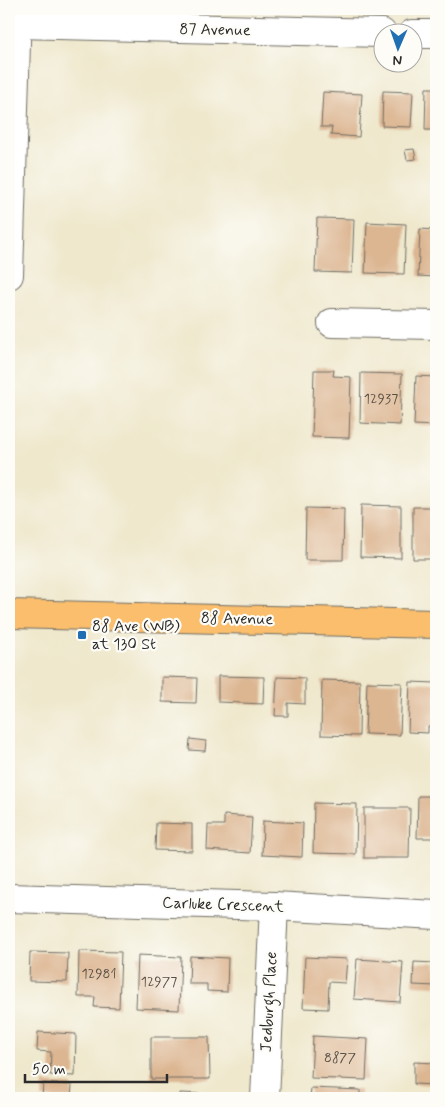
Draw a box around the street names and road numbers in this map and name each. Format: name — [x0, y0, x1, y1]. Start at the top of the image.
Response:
street label: 87 Avenue — [179, 19, 251, 41]
street label: 88 Avenue — [201, 608, 273, 630]
street label: Carluke Crescent — [162, 892, 285, 918]
street label: Jedburgh Place — [256, 951, 283, 1053]

